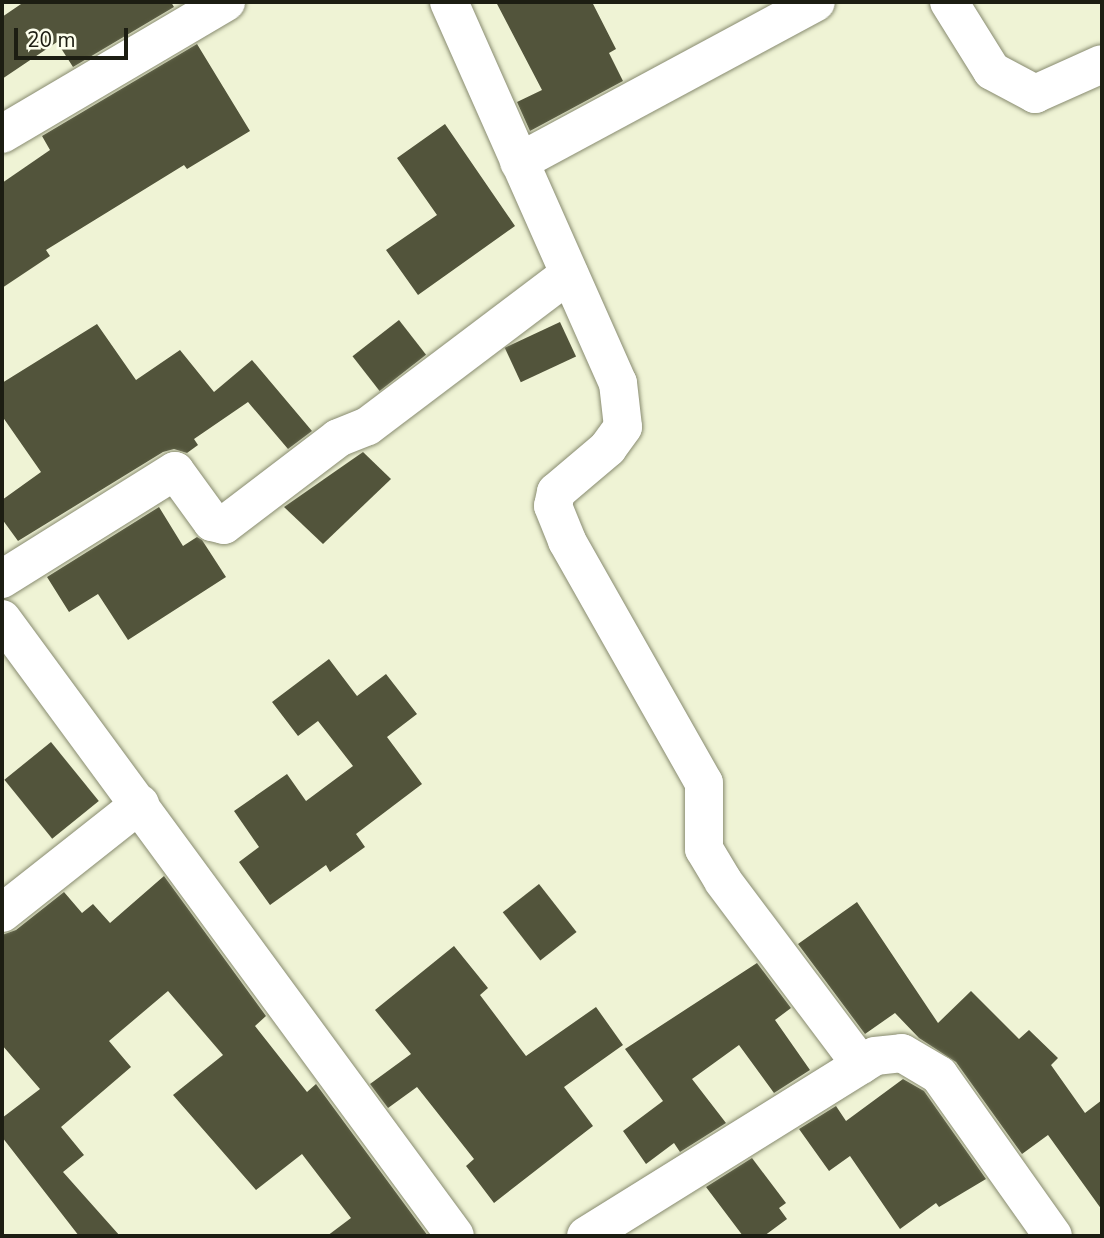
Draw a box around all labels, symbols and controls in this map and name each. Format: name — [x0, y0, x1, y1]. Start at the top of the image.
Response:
scale bar — [18, 14, 131, 58]
text: 20 m — [27, 26, 76, 54]

